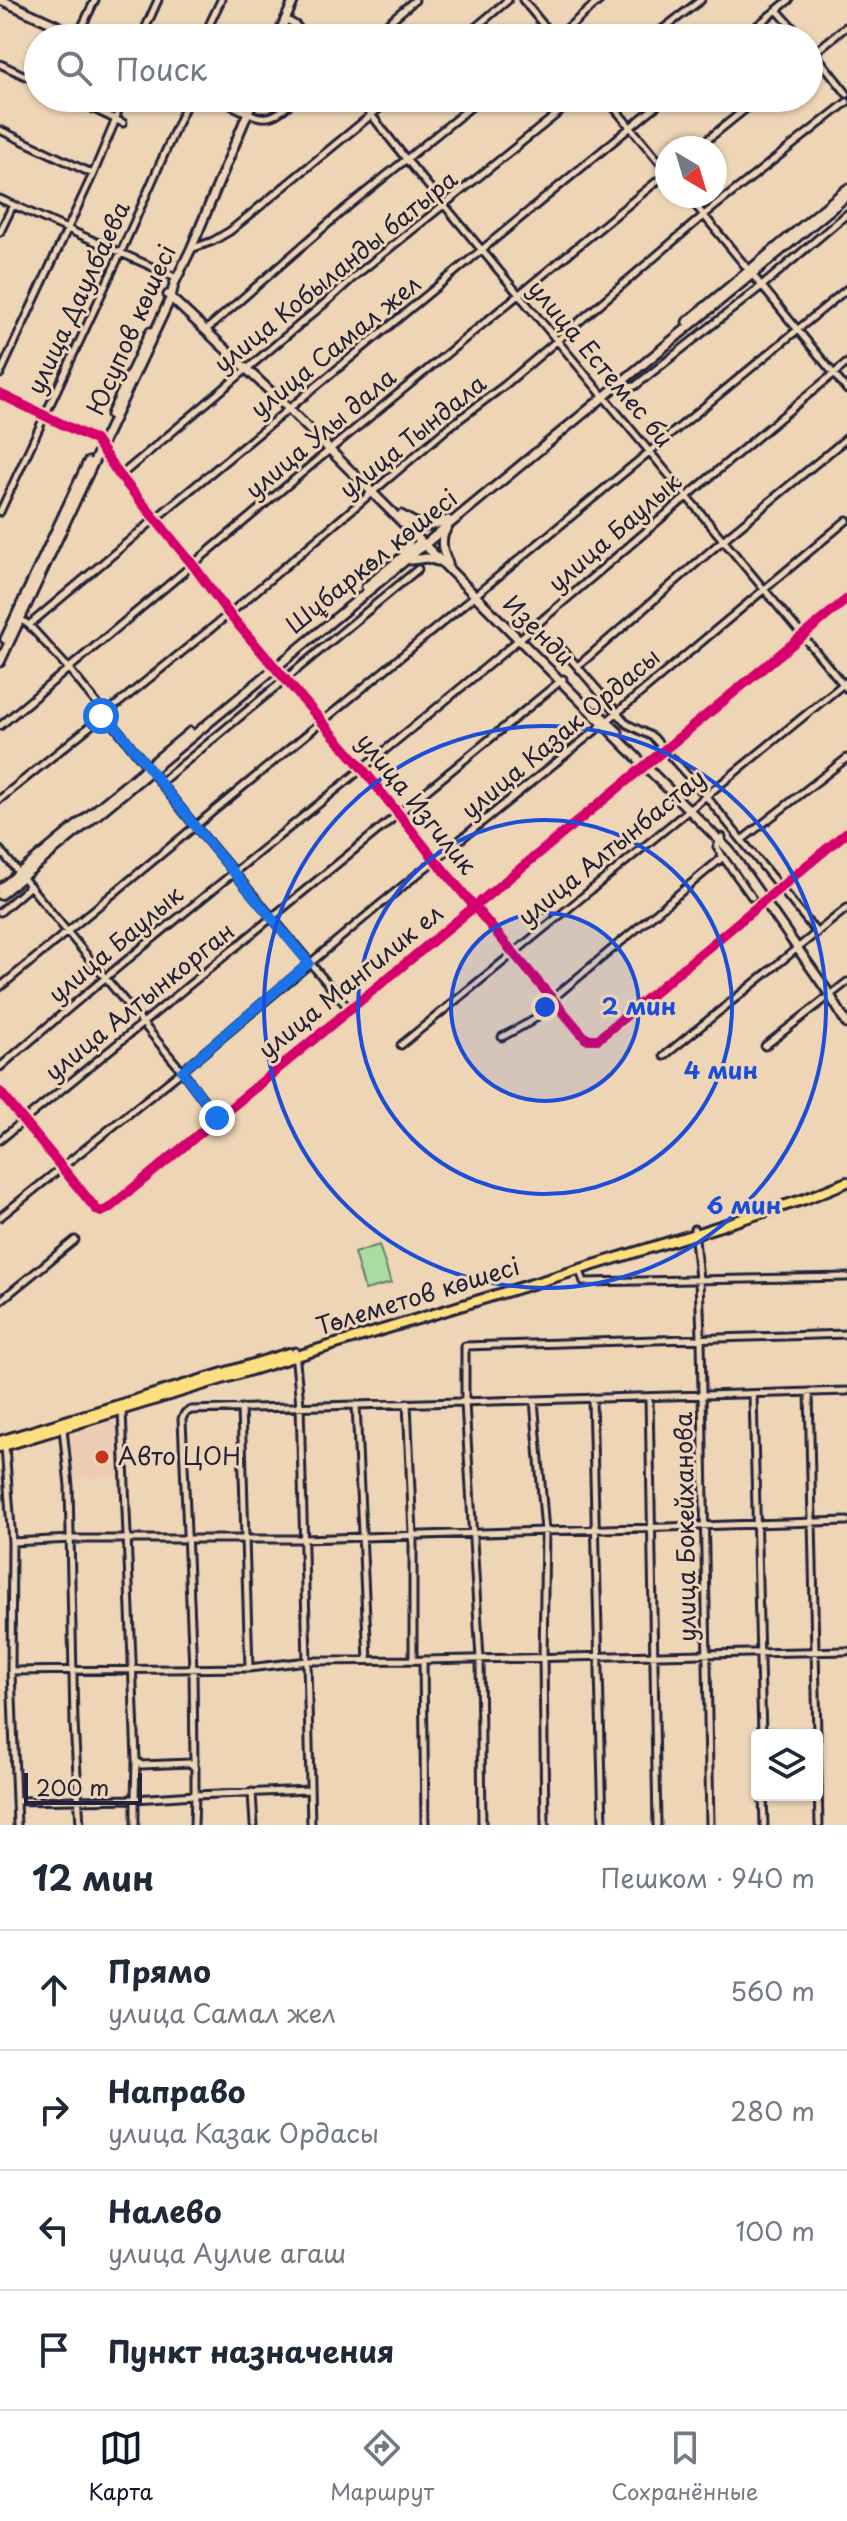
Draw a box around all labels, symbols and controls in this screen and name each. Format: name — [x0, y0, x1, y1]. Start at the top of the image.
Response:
search box — [24, 24, 823, 112]
icon: search — [52, 46, 96, 90]
text: Поиск — [116, 46, 207, 91]
north arrow — [655, 136, 727, 208]
street label: улица Кобыланды батыра — [205, 161, 465, 380]
street label: улица Даулбаева — [17, 195, 138, 400]
street label: Юсупов көшесі — [76, 238, 184, 420]
street label: улица Самал жел — [242, 265, 428, 426]
street label: улица Естемес би — [520, 271, 683, 455]
street label: улица Улы дала — [236, 359, 403, 506]
street label: улица Тындала — [331, 365, 493, 506]
street label: улица Баулык — [539, 463, 689, 600]
street label: Шұбаркөл көшесі — [277, 480, 464, 641]
street label: Изенди — [496, 586, 583, 673]
street label: улица Казак Ордасы — [452, 638, 667, 827]
route start — [83, 698, 119, 734]
street label: улица Изгилик — [349, 724, 487, 882]
street label: улица Алтынбастау — [509, 759, 712, 934]
street label: улица Баулык — [39, 876, 191, 1011]
street label: улица Мангилик ел — [250, 895, 450, 1066]
street label: улица Алтынкорган — [36, 912, 241, 1088]
text: 2 мин — [602, 987, 676, 1023]
centre of rings — [531, 993, 559, 1021]
text: 4 мин — [684, 1051, 758, 1087]
route end — [199, 1100, 235, 1136]
text: 6 мин — [707, 1186, 781, 1222]
street label: Төлеметов көшесі — [311, 1247, 524, 1343]
street label: улица Бокейханова — [664, 1412, 704, 1642]
place label: Авто ЦОН — [118, 1437, 241, 1473]
marker: Авто ЦОН — [93, 1448, 111, 1466]
map controls — [751, 1729, 823, 1801]
button: layers — [751, 1729, 823, 1801]
scale bar — [24, 1769, 142, 1805]
text: 200 m — [36, 1770, 109, 1803]
text: 12 мин — [32, 1851, 154, 1903]
text: Пешком · 940 m — [600, 1858, 815, 1897]
text: Прямо — [108, 1948, 211, 1993]
icon: ahead — [32, 1968, 76, 2012]
text: 560 m — [730, 1971, 815, 2010]
text: улица Самал жел — [108, 1993, 336, 2032]
text: Направо — [108, 2068, 246, 2113]
icon: right — [32, 2088, 76, 2132]
text: 280 m — [730, 2091, 815, 2130]
text: улица Казак Ордасы — [108, 2113, 379, 2152]
text: Налево — [108, 2188, 222, 2233]
icon: left — [32, 2208, 76, 2252]
text: 100 m — [735, 2211, 815, 2250]
text: улица Аулие агаш — [108, 2233, 346, 2272]
icon: arrive — [32, 2328, 76, 2372]
text: Пункт назначения — [108, 2328, 394, 2373]
tab: Карта — [89, 2426, 153, 2507]
tab: Маршрут — [330, 2426, 434, 2507]
tab: Сохранённые — [611, 2426, 758, 2507]

